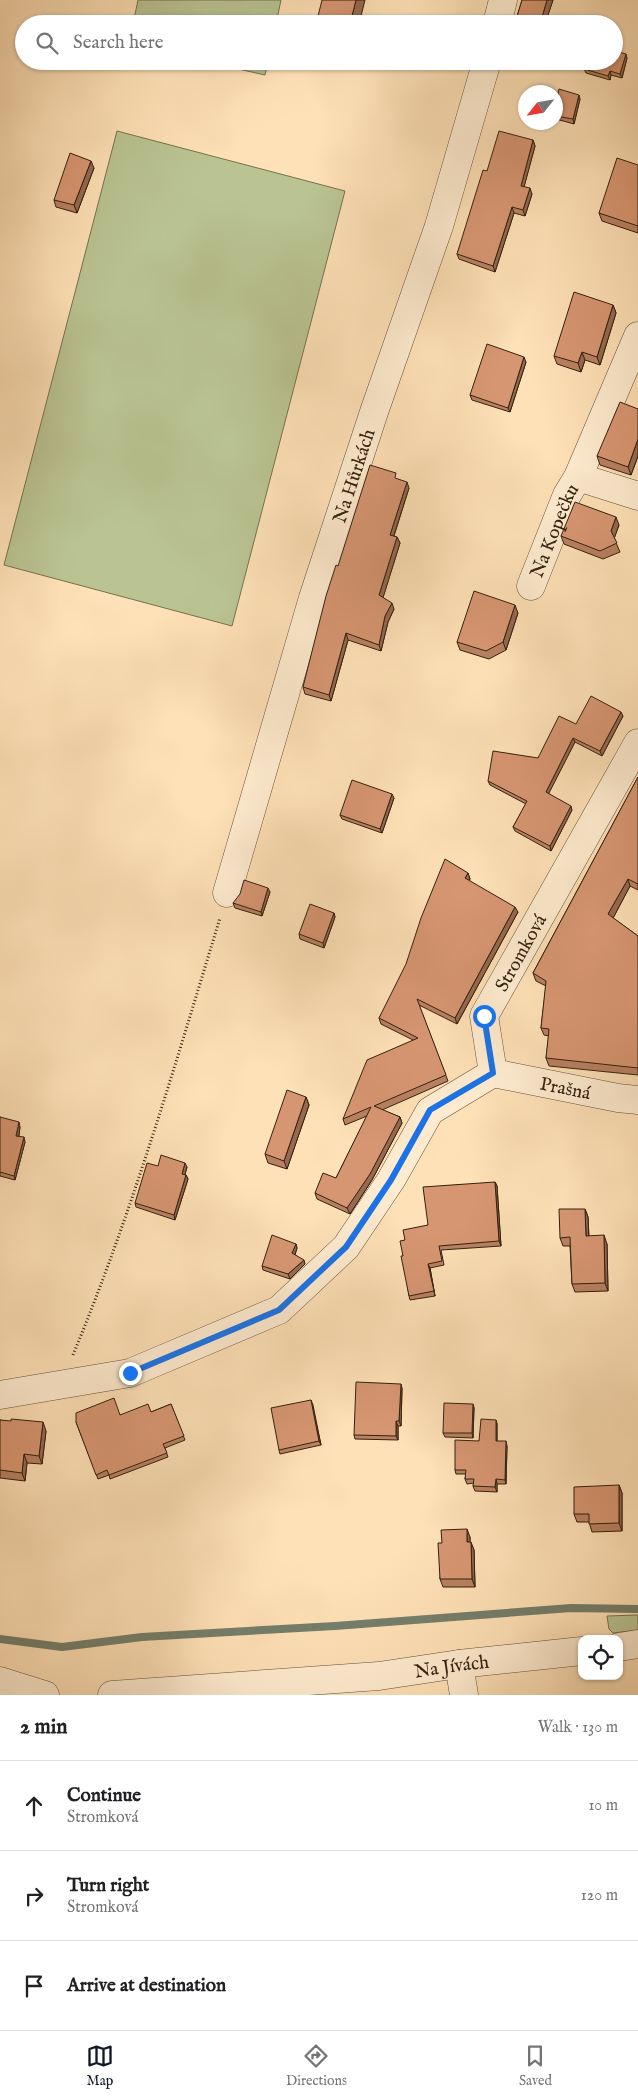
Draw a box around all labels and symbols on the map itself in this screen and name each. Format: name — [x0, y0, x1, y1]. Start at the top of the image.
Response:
north arrow — [518, 85, 563, 130]
street label: Na Hůrkách — [328, 426, 382, 527]
street label: Na Kopečku — [525, 480, 585, 582]
street label: Stromková — [490, 910, 553, 996]
route start — [473, 1005, 496, 1028]
street label: Prašná — [538, 1073, 593, 1106]
route end — [119, 1362, 142, 1385]
street label: Na Jívách — [413, 1651, 490, 1685]

